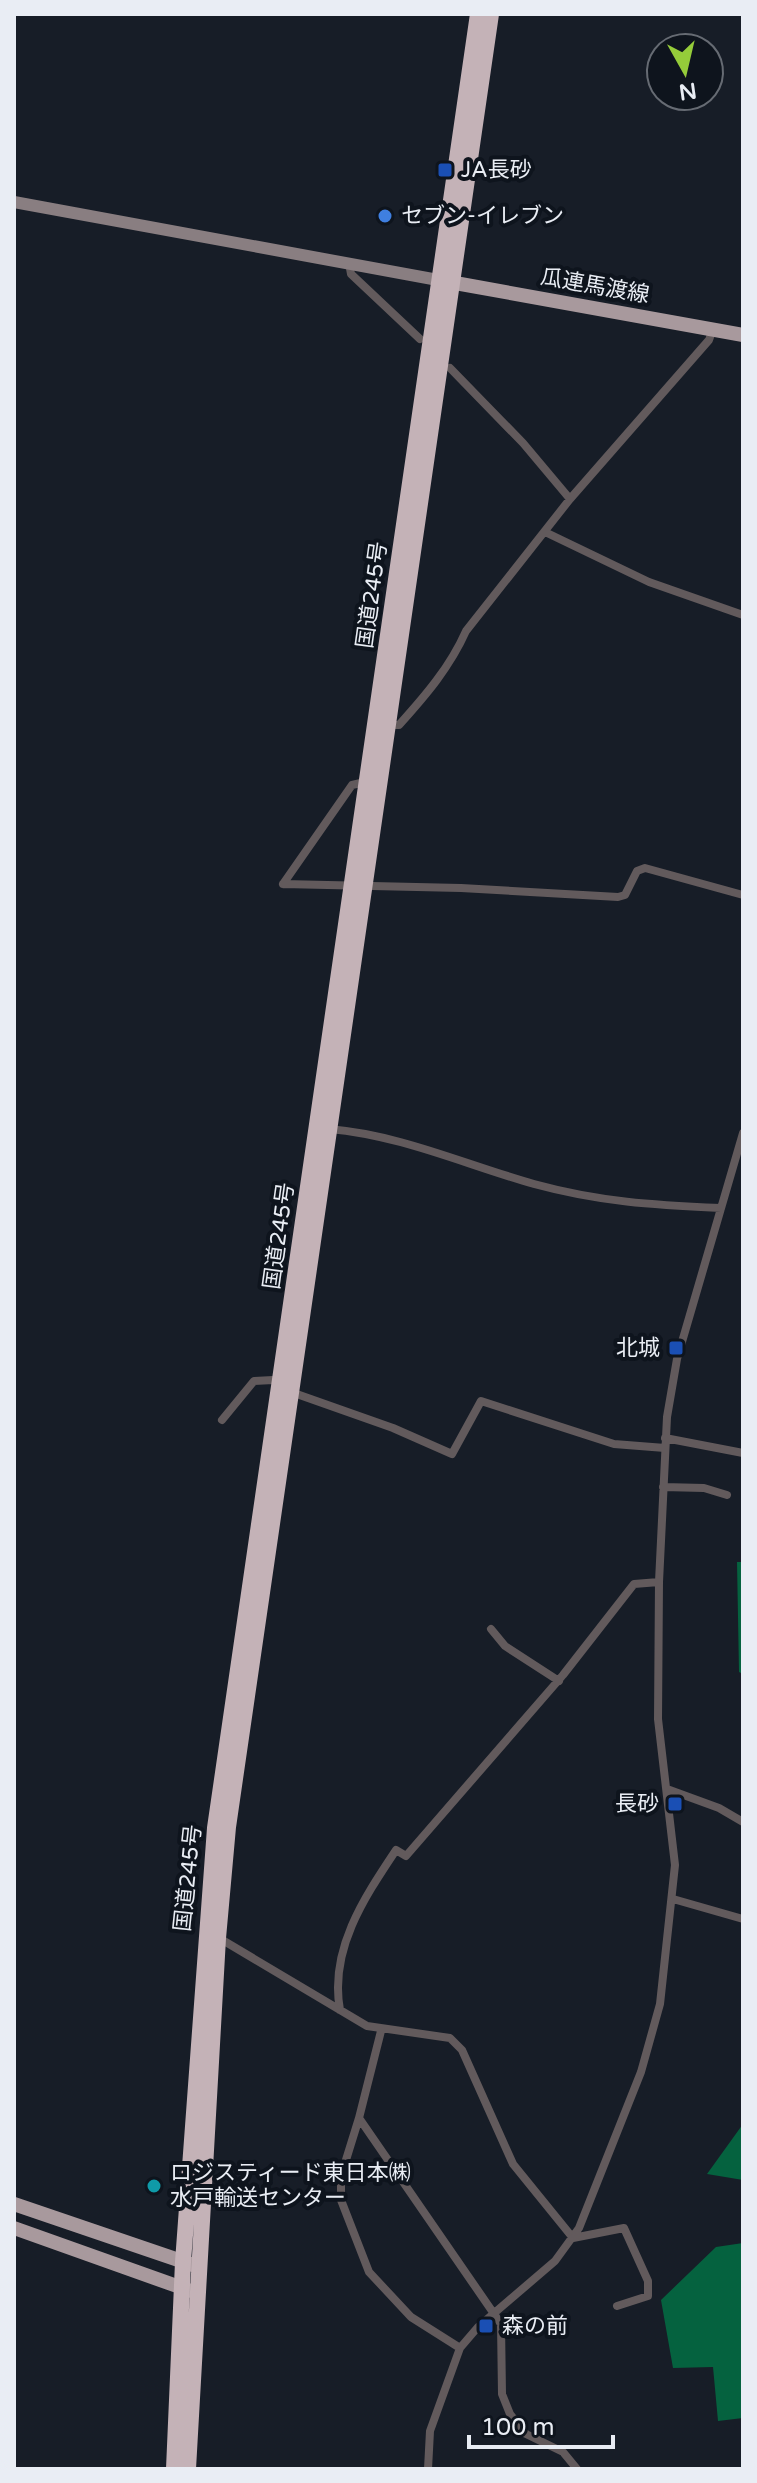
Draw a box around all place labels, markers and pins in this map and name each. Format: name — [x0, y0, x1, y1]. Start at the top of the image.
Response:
place label: JA長砂 — [461, 157, 532, 183]
marker: JA長砂 — [436, 161, 454, 179]
place label: セブン-イレブン — [401, 203, 564, 229]
marker: セブン-イレブン — [376, 207, 394, 225]
place label: 北城 — [616, 1335, 660, 1361]
marker: 北城 — [667, 1339, 685, 1357]
place label: 長砂 — [615, 1791, 659, 1817]
marker: 長砂 — [666, 1795, 684, 1813]
place label: ロジスティード東日本㈱ 水戸輸送センター — [170, 2160, 411, 2211]
marker: ロジスティード東日本㈱ 水戸輸送センター — [145, 2177, 163, 2195]
place label: 森の前 — [502, 2313, 568, 2339]
marker: 森の前 — [477, 2317, 495, 2335]

